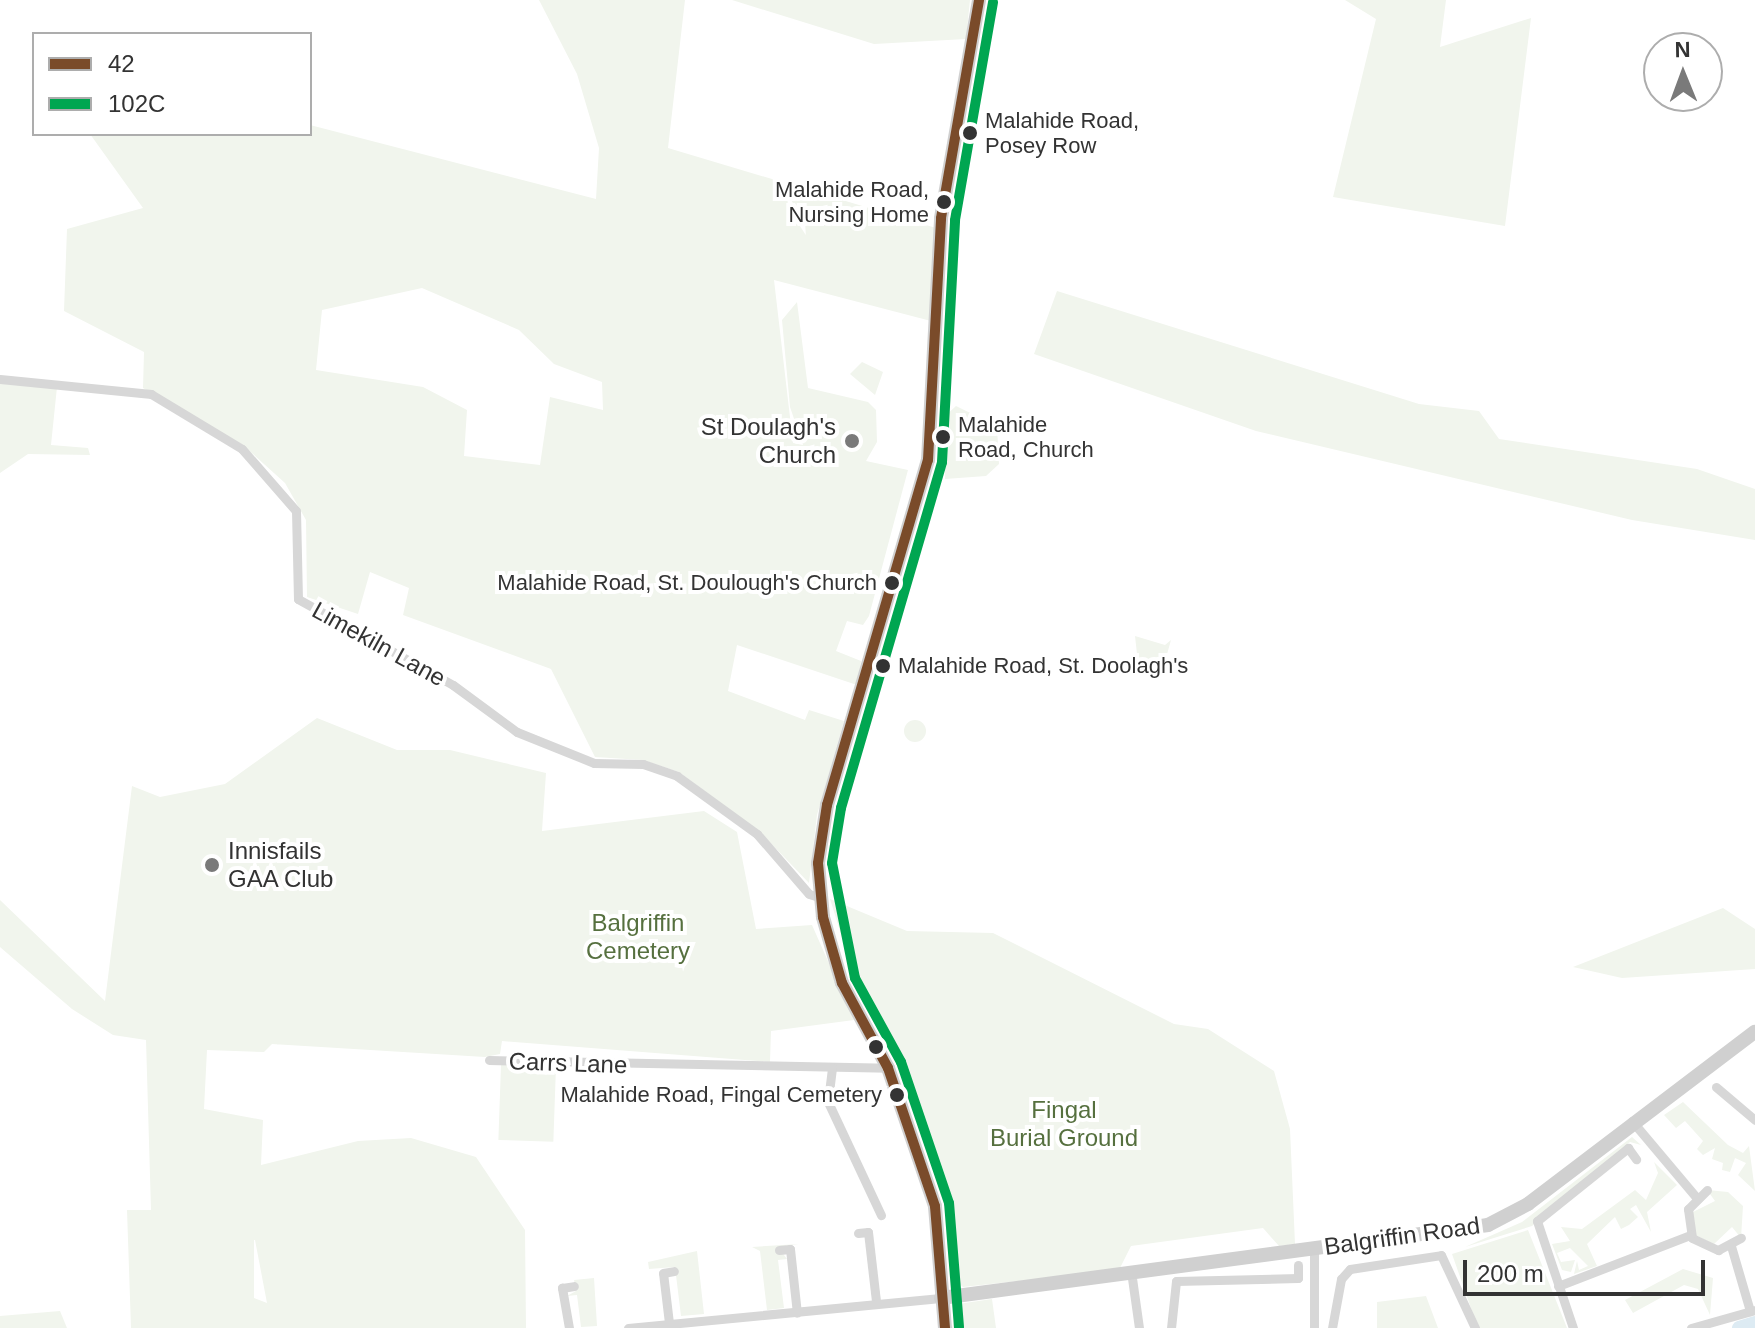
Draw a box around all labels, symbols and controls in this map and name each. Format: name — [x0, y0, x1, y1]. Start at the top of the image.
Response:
legend — [32, 32, 312, 136]
north arrow — [1643, 32, 1723, 112]
text: N — [1674, 37, 1691, 62]
text: 42 — [108, 50, 135, 77]
text: 102C — [108, 90, 165, 117]
place label: Malahide Road, Posey Row — [985, 107, 1139, 158]
marker: Malahide Road, Posey Row — [962, 125, 978, 141]
place label: Malahide Road, Nursing Home — [775, 176, 929, 228]
marker: Malahide Road, Nursing Home — [936, 194, 952, 210]
place label: Malahide Road, Church — [958, 411, 1094, 462]
place label: St Doulagh's Church — [701, 413, 836, 469]
marker: Malahide Road, Church — [935, 429, 951, 445]
marker: St Doulagh's Church — [843, 432, 861, 450]
place label: Malahide Road, St. Doulough's Church — [497, 570, 877, 596]
marker: Malahide Road, St. Doulough's Church — [884, 575, 900, 591]
street label: Limekiln Lane — [307, 596, 451, 692]
place label: Malahide Road, St. Doolagh's — [898, 653, 1188, 679]
marker: Malahide Road, St. Doolagh's — [875, 658, 891, 674]
place label: Innisfails GAA Club — [228, 837, 335, 893]
marker: Innisfails GAA Club — [203, 856, 221, 874]
park label: Balgriffin Cemetery — [586, 909, 690, 965]
unlabelled marker — [868, 1039, 884, 1055]
street label: Carrs Lane — [508, 1047, 628, 1079]
place label: Malahide Road, Fingal Cemetery — [560, 1082, 882, 1108]
marker: Malahide Road, Fingal Cemetery — [889, 1087, 905, 1103]
park label: Fingal Burial Ground — [990, 1096, 1138, 1152]
street label: Balgriffin Road — [1322, 1211, 1482, 1261]
scale bar — [1467, 1244, 1709, 1294]
text: 200 m — [1477, 1260, 1544, 1287]

